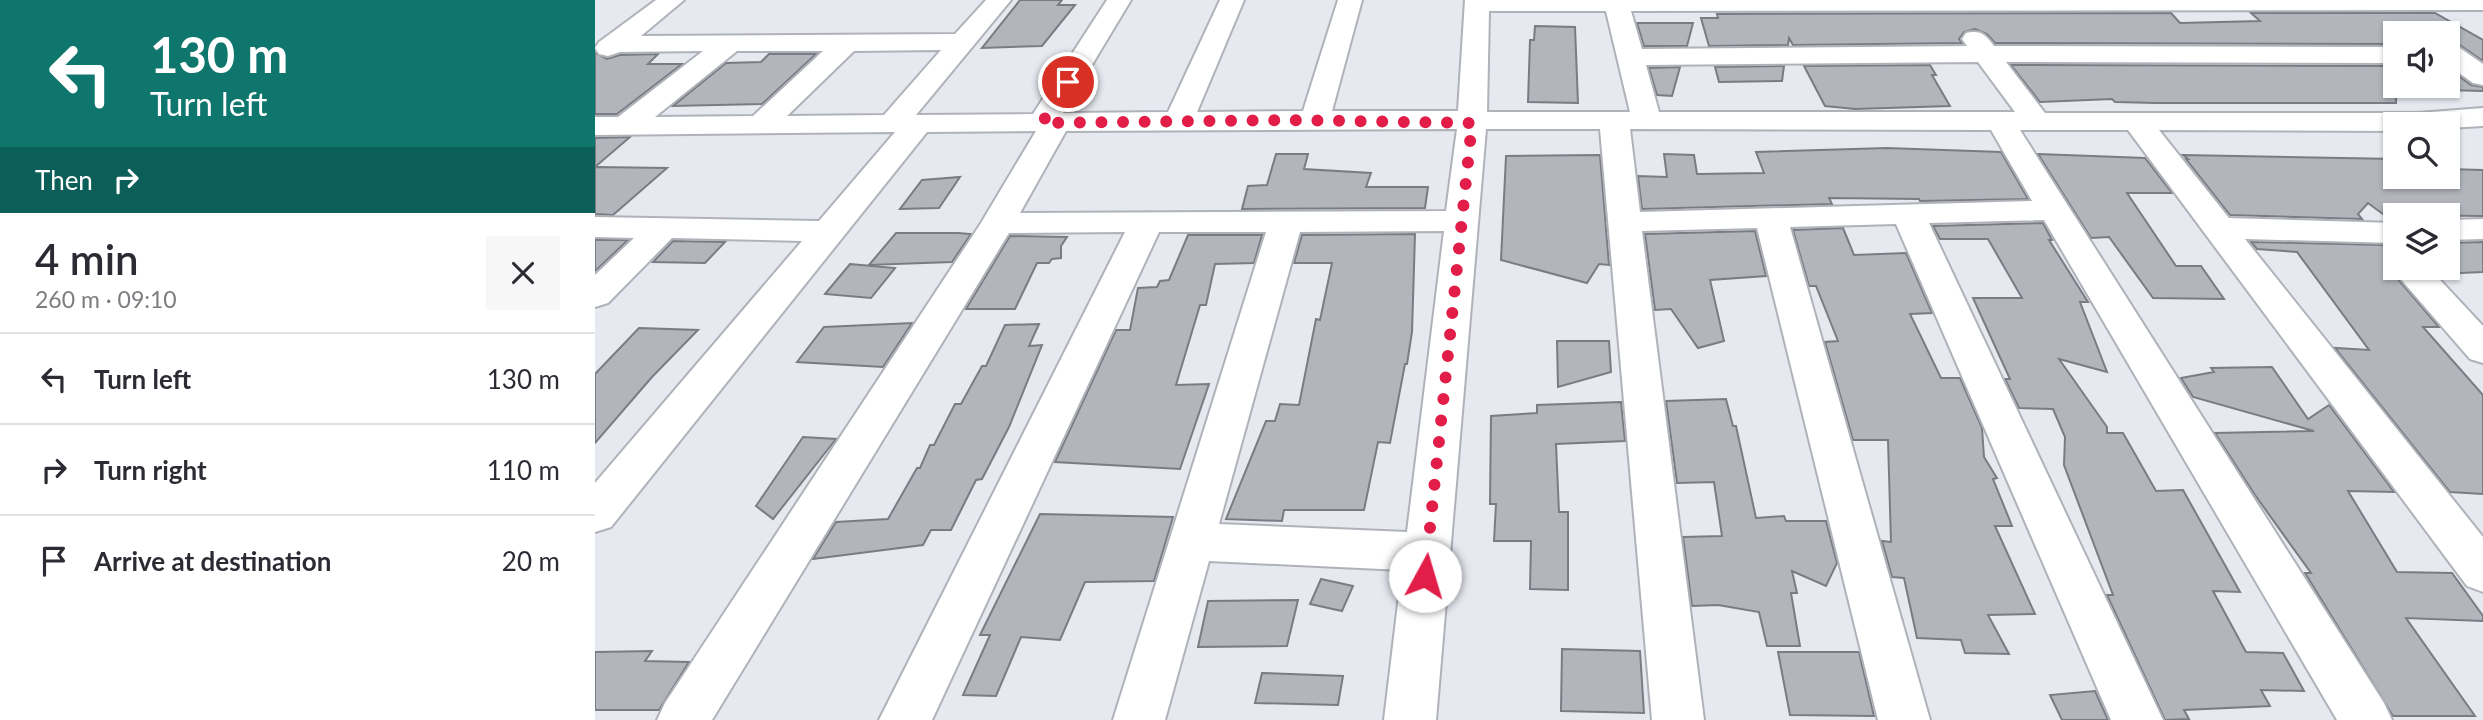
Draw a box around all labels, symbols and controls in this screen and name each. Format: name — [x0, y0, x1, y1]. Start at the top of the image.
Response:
map controls — [2383, 21, 2460, 280]
button: sound — [2383, 21, 2460, 98]
text: 130 m — [150, 25, 288, 83]
icon: left — [35, 28, 126, 119]
pin — [1038, 52, 1098, 112]
icon: arrive — [1049, 63, 1087, 101]
text: Turn left — [150, 84, 267, 123]
button: search — [2383, 112, 2460, 189]
icon: right — [107, 161, 145, 199]
text: Then — [35, 164, 93, 196]
button: layers — [2383, 203, 2460, 280]
text: 4 min — [35, 234, 139, 284]
button: close — [486, 236, 560, 310]
text: 260 m · 09:10 — [35, 285, 177, 313]
icon: left — [35, 360, 73, 398]
text: Turn left — [94, 363, 191, 395]
text: 130 m — [487, 363, 560, 395]
icon: right — [35, 451, 73, 489]
text: Turn right — [94, 454, 207, 486]
text: 110 m — [487, 454, 560, 486]
position arrow — [1388, 539, 1462, 613]
icon: arrive — [35, 542, 73, 580]
text: Arrive at destination — [94, 545, 331, 577]
text: 20 m — [502, 545, 560, 577]

